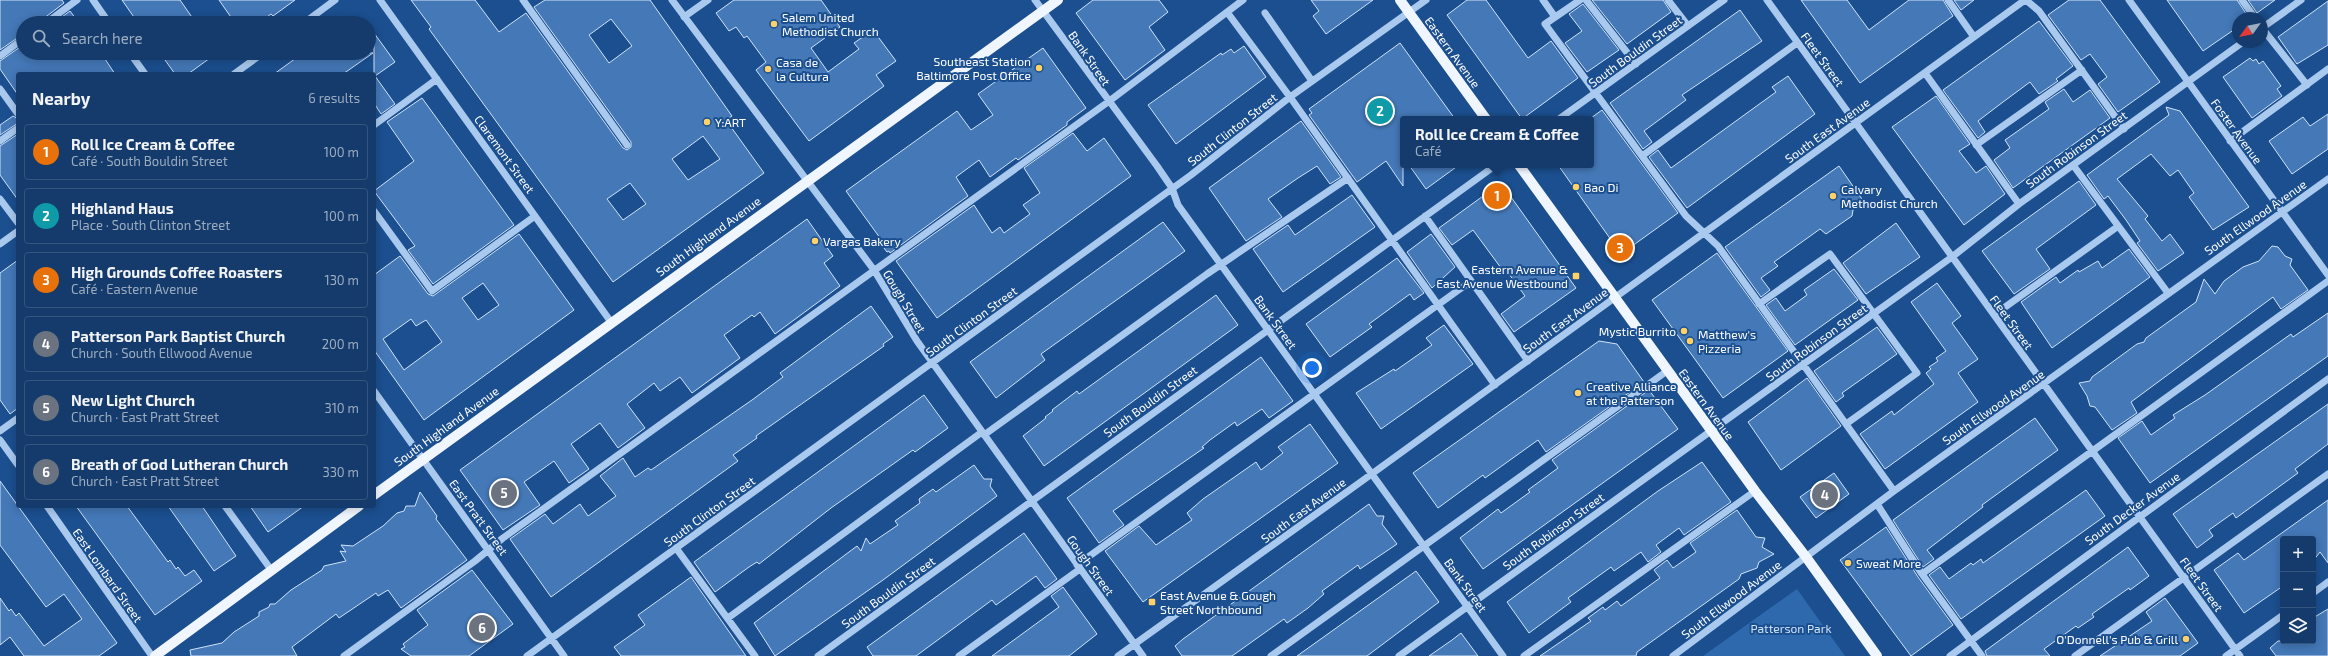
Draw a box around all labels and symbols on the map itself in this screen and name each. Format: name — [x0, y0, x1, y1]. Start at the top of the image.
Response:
place label: Salem United Methodist Church — [782, 10, 879, 38]
street label: South Bouldin Street — [1586, 12, 1685, 90]
north arrow — [2232, 12, 2268, 48]
street label: Eastern Avenue — [1422, 14, 1484, 90]
marker: Salem United Methodist Church — [769, 19, 779, 29]
street label: Bank Street — [1066, 28, 1114, 88]
street label: Fleet Street — [1799, 29, 1848, 89]
place label: Southeast Station Baltimore Post Office — [916, 54, 1031, 82]
place label: Casa de la Cultura — [776, 55, 829, 83]
marker: Southeast Station Baltimore Post Office — [1034, 63, 1044, 73]
marker: Casa de la Cultura — [763, 64, 773, 74]
street label: South Clinton Street — [1185, 90, 1280, 168]
street label: South East Avenue — [1782, 95, 1872, 165]
pin: 2 — [1367, 96, 1393, 126]
street label: Foster Avenue — [2209, 96, 2265, 166]
street label: South Robinson Street — [2023, 107, 2130, 190]
street label: Claremont Street — [472, 112, 538, 196]
place label: Y:ART — [715, 115, 746, 129]
marker: Y:ART — [702, 117, 712, 127]
street label: South Ellwood Avenue — [2201, 176, 2309, 258]
place label: Bao Di — [1584, 180, 1618, 194]
pin: 1 — [1484, 181, 1510, 211]
marker: Bao Di — [1571, 182, 1581, 192]
place label: Calvary Methodist Church — [1841, 182, 1938, 210]
marker: Calvary Methodist Church — [1828, 191, 1838, 201]
street label: South Highland Avenue — [653, 193, 763, 279]
pin: 3 — [1607, 233, 1633, 263]
place label: Vargas Bakery — [823, 234, 902, 248]
marker: Vargas Bakery — [810, 236, 820, 246]
place label: Eastern Avenue & East Avenue Westbound — [1436, 262, 1568, 290]
street label: Gough Street — [881, 267, 929, 335]
marker: Eastern Avenue & East Avenue Westbound — [1571, 271, 1581, 281]
street label: South Clinton Street — [923, 283, 1020, 359]
street label: South East Avenue — [1520, 285, 1610, 355]
street label: Bank Street — [1252, 292, 1300, 352]
street label: Fleet Street — [1988, 292, 2037, 352]
street label: South Robinson Street — [1763, 300, 1870, 383]
place label: Mystic Burrito — [1599, 324, 1676, 338]
marker: Mystic Burrito — [1679, 326, 1689, 336]
place label: Matthew's Pizzeria — [1698, 327, 1756, 355]
marker: Matthew's Pizzeria — [1685, 336, 1695, 346]
your location — [1302, 358, 1322, 378]
street label: South Bouldin Street — [1101, 362, 1200, 440]
street label: Eastern Avenue — [1676, 366, 1738, 442]
street label: South Ellwood Avenue — [1939, 366, 2047, 448]
place label: Creative Alliance at the Patterson — [1586, 379, 1677, 407]
street label: South Highland Avenue — [391, 383, 501, 469]
marker: Creative Alliance at the Patterson — [1573, 388, 1583, 398]
street label: South Decker Avenue — [2082, 469, 2182, 547]
street label: South Clinton Street — [661, 473, 758, 549]
street label: South East Avenue — [1258, 475, 1348, 545]
street label: East Pratt Street — [447, 476, 511, 558]
pin: 5 — [491, 478, 517, 508]
pin: 4 — [1812, 480, 1838, 510]
street label: South Robinson Street — [1500, 489, 1607, 572]
street label: East Lombard Street — [70, 525, 146, 625]
street label: Gough Street — [1065, 532, 1118, 598]
street label: South Bouldin Street — [839, 553, 938, 631]
street label: Fleet Street — [2178, 554, 2227, 614]
street label: Bank Street — [1442, 555, 1490, 615]
place label: Sweat More — [1856, 556, 1921, 570]
street label: South Ellwood Avenue — [1678, 557, 1784, 641]
marker: Sweat More — [1843, 558, 1853, 568]
place label: East Avenue & Gough Street Northbound — [1160, 588, 1276, 616]
marker: East Avenue & Gough Street Northbound — [1147, 597, 1157, 607]
pin: 6 — [469, 613, 495, 643]
park label: Patterson Park — [1750, 621, 1832, 635]
place label: O'Donnell's Pub & Grill — [2056, 632, 2178, 646]
marker: O'Donnell's Pub & Grill — [2181, 634, 2191, 644]

